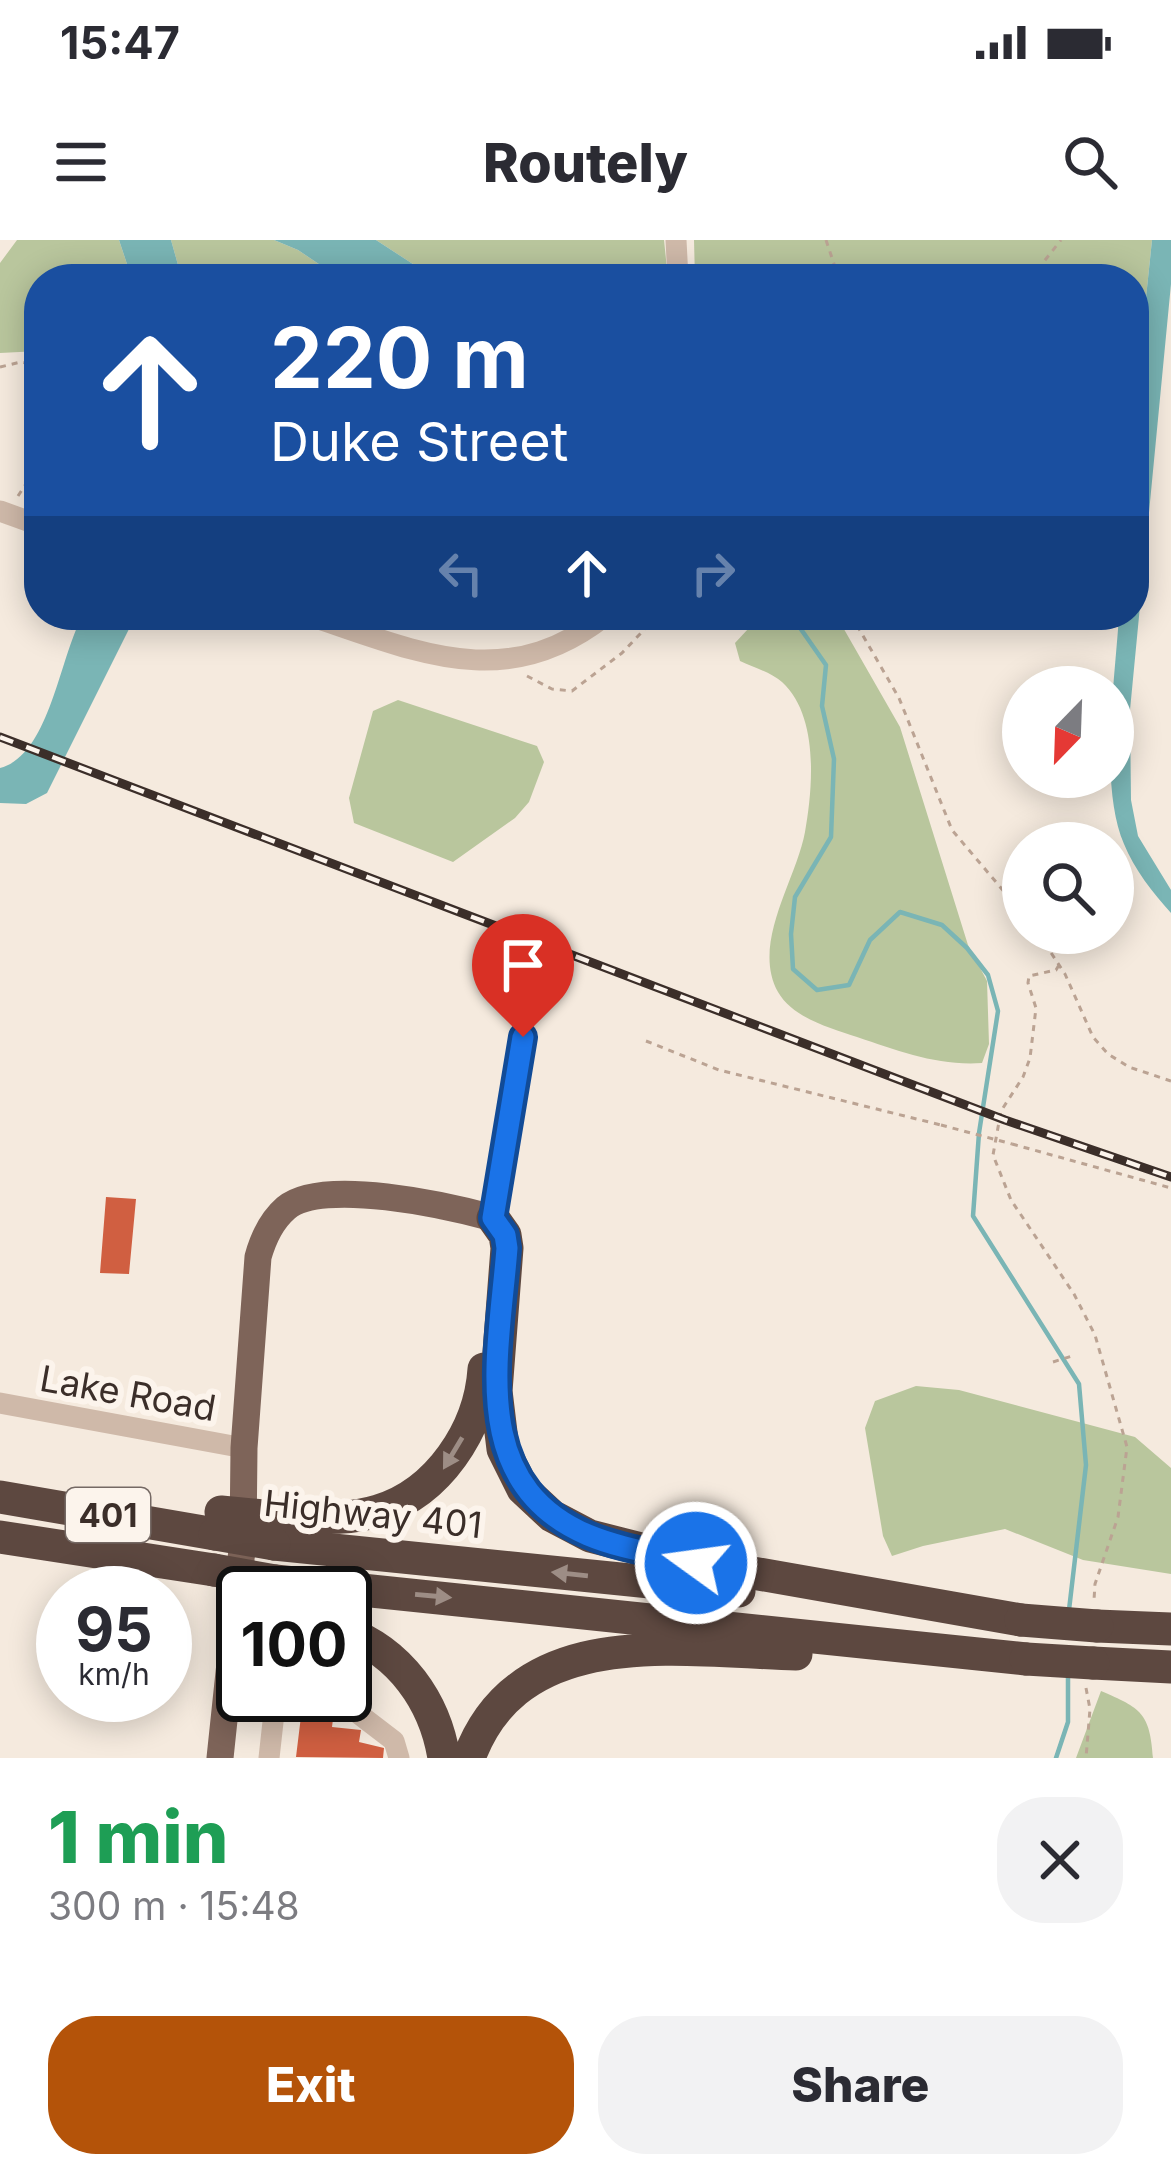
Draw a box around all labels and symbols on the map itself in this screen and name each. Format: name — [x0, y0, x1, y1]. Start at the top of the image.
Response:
north arrow — [1002, 666, 1134, 798]
pin — [472, 914, 574, 1037]
street label: Lake Road — [37, 1356, 219, 1430]
one-way arrow — [443, 1436, 464, 1470]
street label: Highway 401 — [262, 1481, 484, 1547]
road number: 401 — [66, 1488, 150, 1542]
position arrow — [633, 1500, 759, 1626]
one-way arrow — [551, 1564, 589, 1583]
speed limit sign: 100 — [216, 1566, 372, 1722]
one-way arrow — [415, 1587, 452, 1606]

